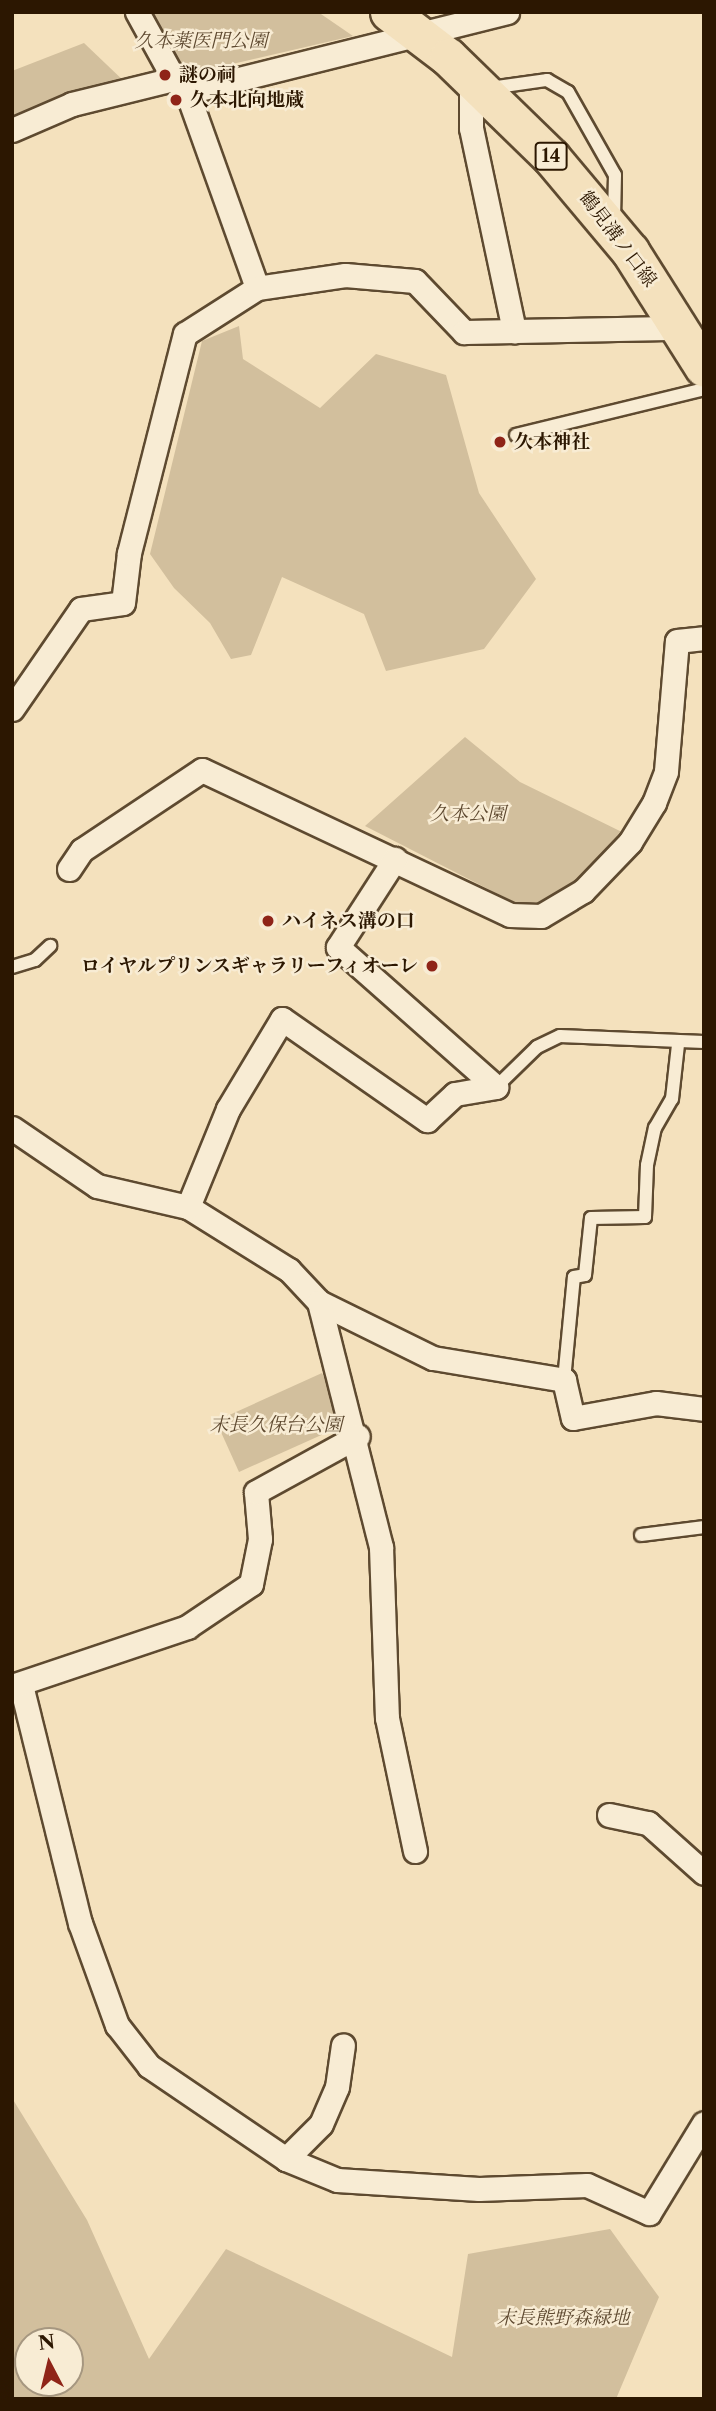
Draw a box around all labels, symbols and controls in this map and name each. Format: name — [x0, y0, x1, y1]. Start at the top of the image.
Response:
park label: 久本薬医門公園 — [135, 30, 267, 52]
place label: 謎の祠 — [179, 64, 236, 86]
marker: 謎の祠 — [157, 67, 173, 83]
place label: 久本北向地蔵 — [190, 89, 304, 111]
marker: 久本北向地蔵 — [168, 92, 184, 108]
road number: 14 — [534, 141, 568, 170]
street label: 鶴見溝ノ口線 — [575, 187, 661, 291]
place label: 久本神社 — [514, 431, 590, 453]
marker: 久本神社 — [492, 434, 508, 450]
park label: 久本公園 — [430, 803, 506, 825]
place label: ハイネス溝の口 — [282, 910, 415, 932]
marker: ハイネス溝の口 — [260, 913, 276, 929]
place label: ロイヤルプリンスギャラリーフィオーレ — [76, 955, 418, 977]
marker: ロイヤルプリンスギャラリーフィオーレ — [424, 958, 440, 974]
park label: 末長久保台公園 — [210, 1414, 342, 1436]
park label: 末長熊野森緑地 — [497, 2307, 629, 2329]
north arrow — [14, 2327, 84, 2397]
text: N — [37, 2330, 56, 2355]

